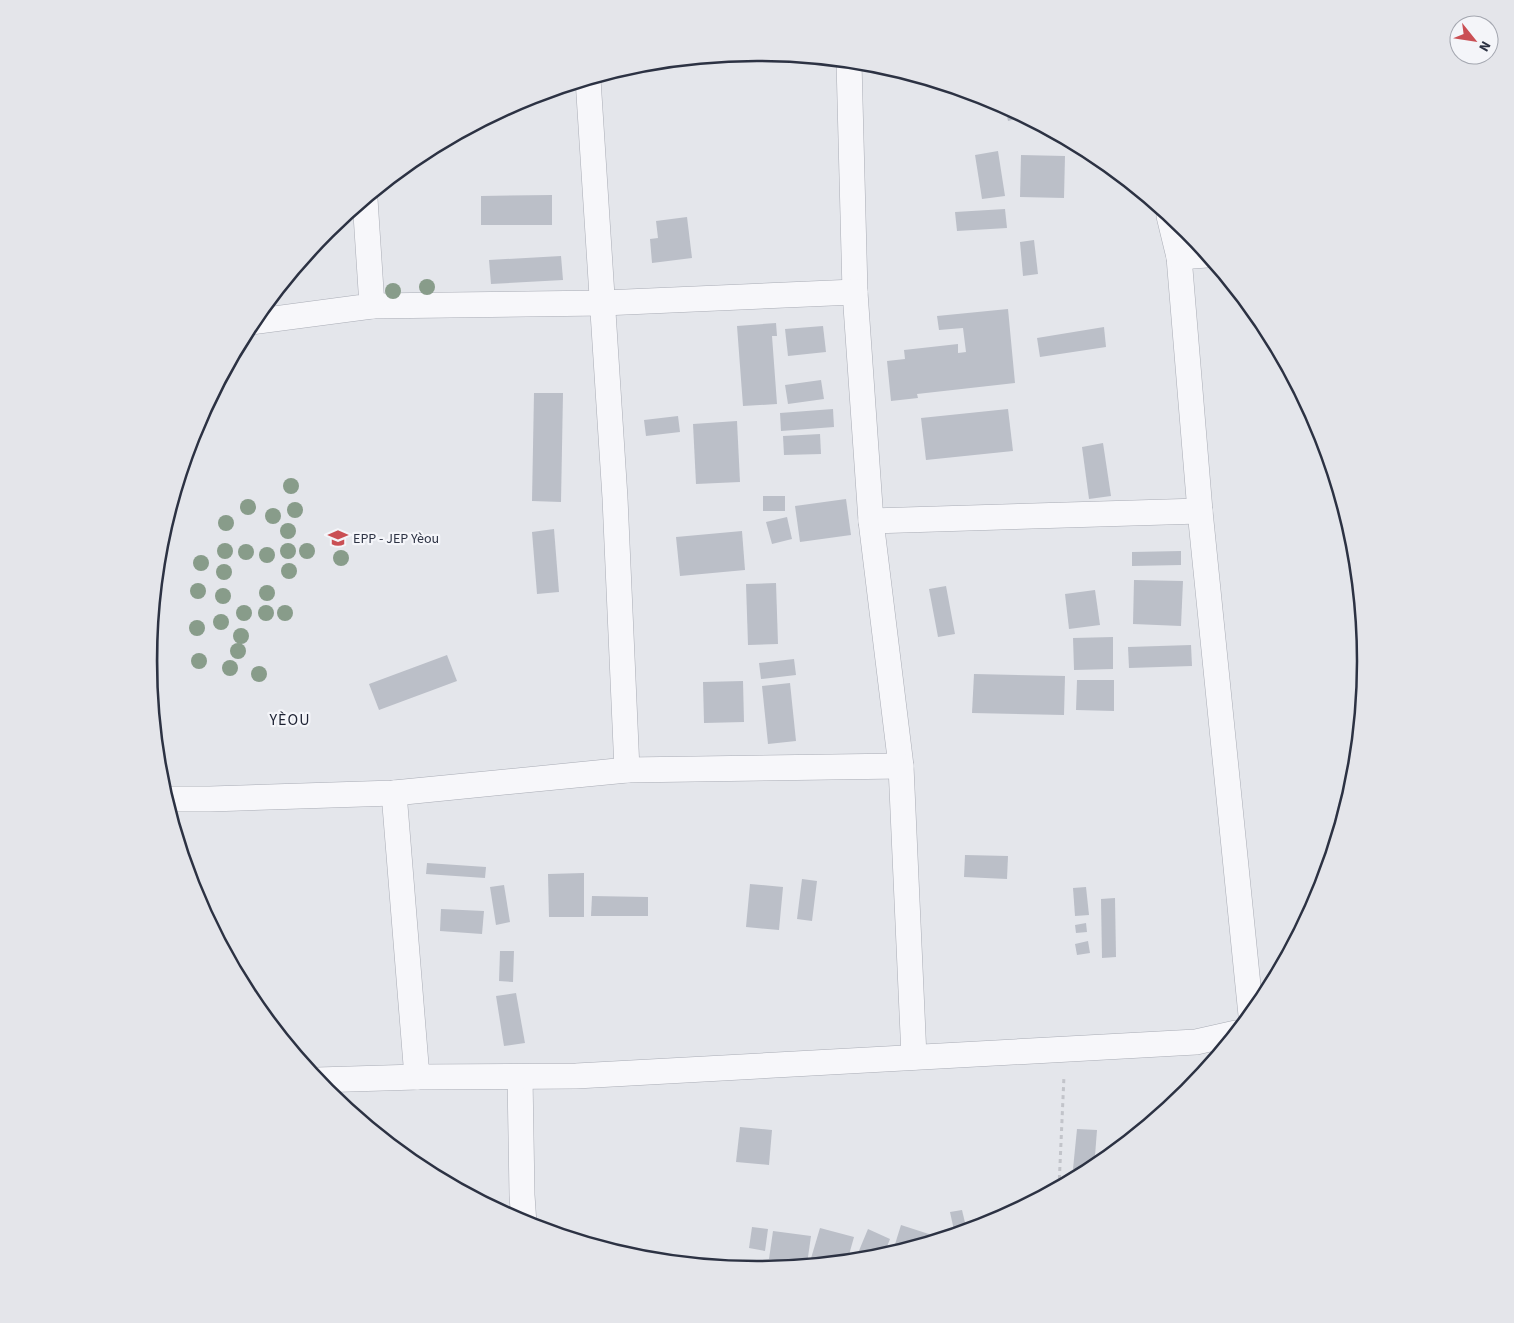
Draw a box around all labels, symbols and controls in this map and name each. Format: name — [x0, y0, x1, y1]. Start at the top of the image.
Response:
north arrow — [1449, 15, 1499, 65]
text: N — [1473, 37, 1495, 55]
school or university icon: EPP - JEP Yèou — [327, 527, 349, 549]
place label: EPP - JEP Yèou — [353, 529, 439, 549]
district label: YÈOU — [269, 709, 311, 731]

